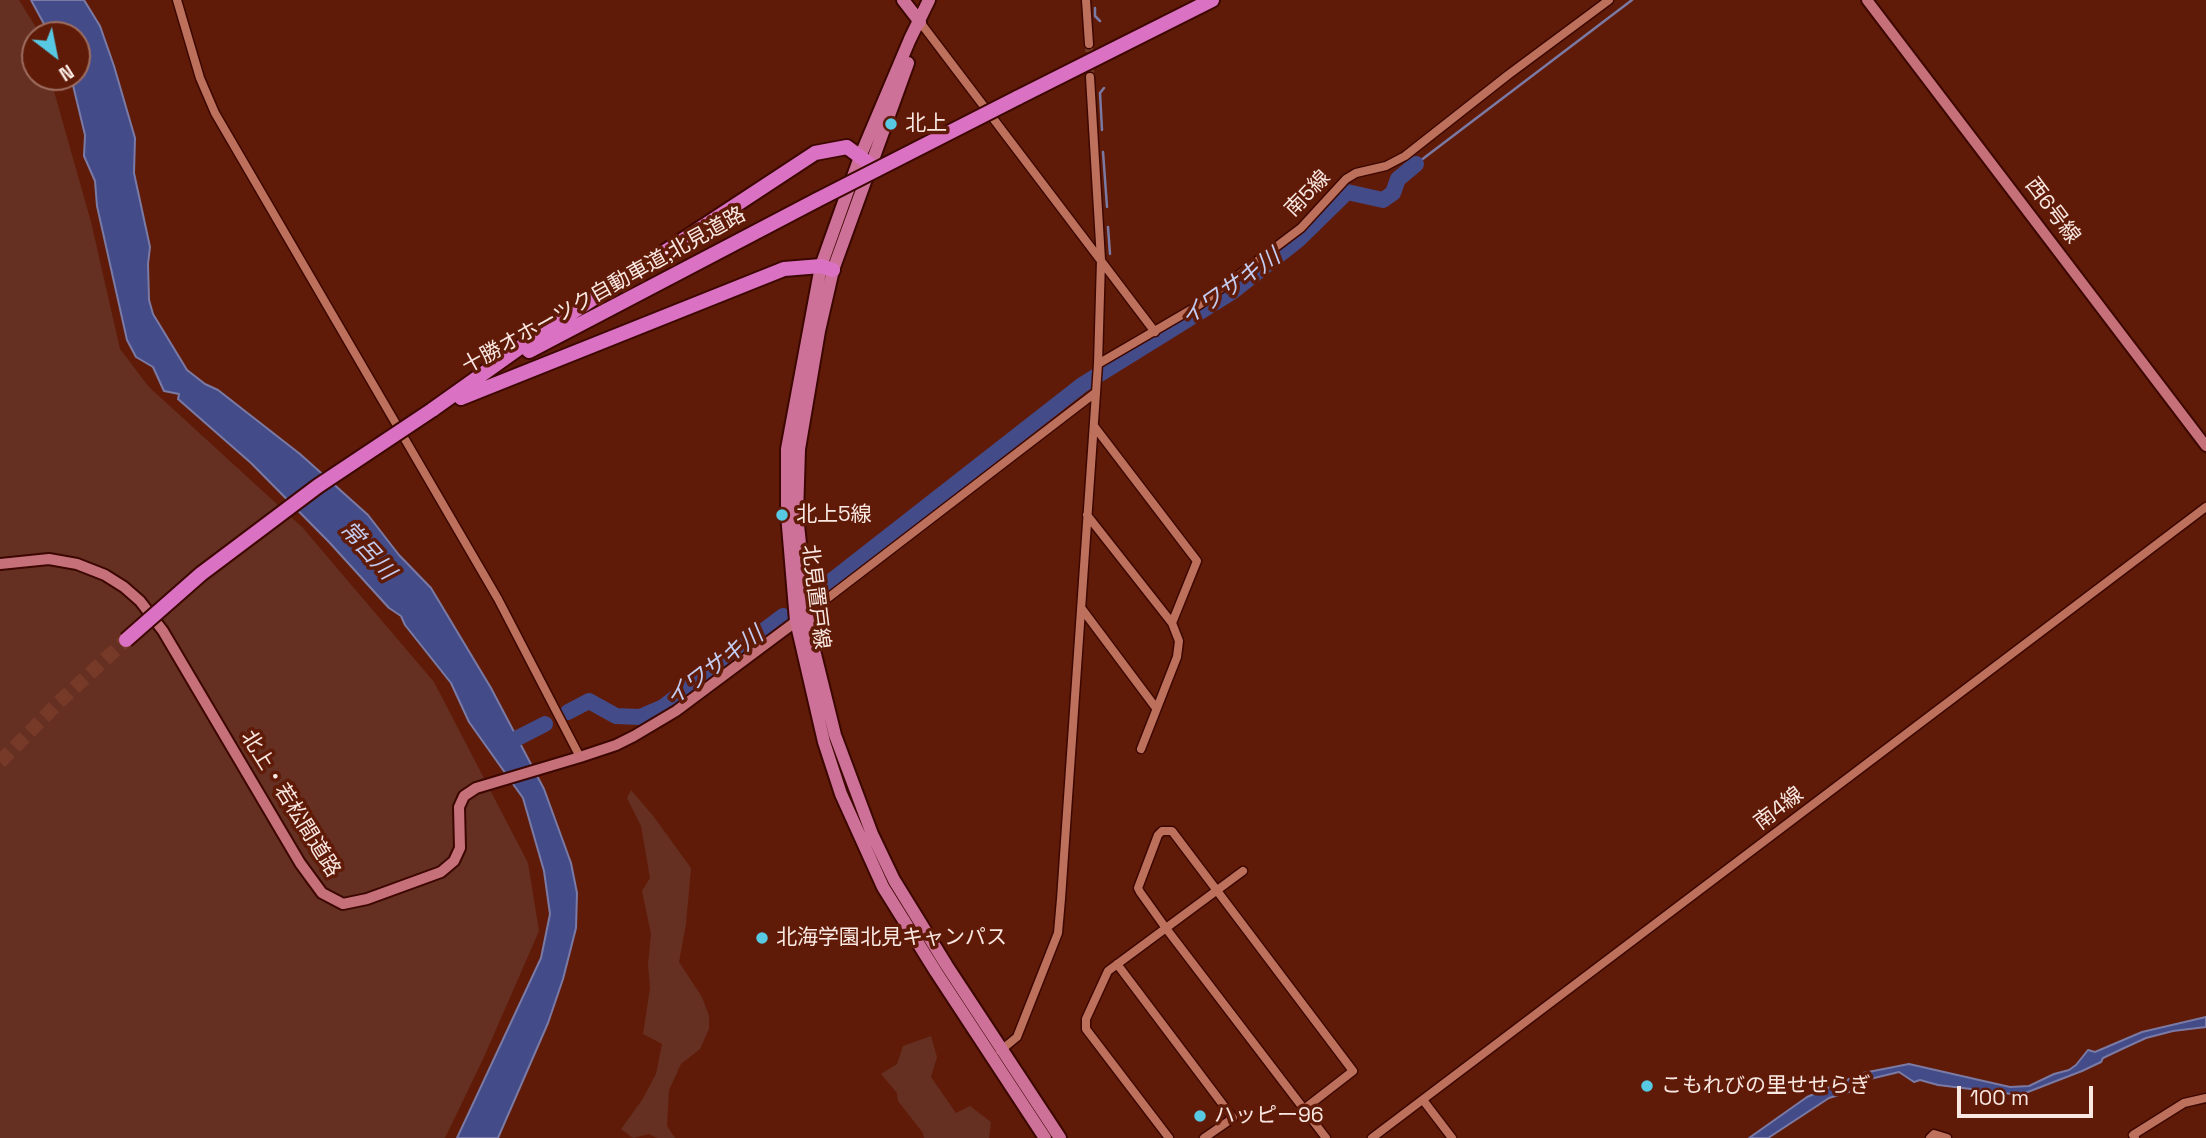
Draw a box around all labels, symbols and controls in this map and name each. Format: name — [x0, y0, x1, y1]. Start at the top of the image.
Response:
north arrow — [21, 21, 91, 91]
text: N — [54, 59, 78, 87]
place label: 北上 — [905, 111, 947, 137]
marker: 北上 — [883, 116, 899, 132]
street label: 南5線 — [1280, 166, 1336, 222]
street label: 西6号線 — [2019, 173, 2085, 249]
street label: 十勝オホーツク自動車道;北見道路 — [458, 202, 750, 380]
water label: イワサキ川 — [1176, 244, 1286, 332]
place label: 北上5線 — [796, 502, 872, 528]
marker: 北上5線 — [774, 507, 790, 523]
water label: 常呂川 — [334, 516, 400, 586]
street label: 北見置戸線 — [796, 543, 834, 651]
water label: イワサキ川 — [661, 621, 769, 713]
street label: 北上・若松間道路 — [235, 726, 345, 882]
street label: 南4線 — [1749, 782, 1809, 836]
place label: 北海学園北見キャンパス — [776, 925, 1007, 951]
marker: 北海学園北見キャンパス — [754, 930, 770, 946]
scale bar — [1961, 1072, 2098, 1116]
place label: こもれびの里せせらぎ — [1661, 1073, 1871, 1099]
marker: こもれびの里せせらぎ — [1639, 1078, 1655, 1094]
text: 100 m — [1970, 1084, 2029, 1111]
place label: ハッピー96 — [1214, 1103, 1324, 1129]
marker: ハッピー96 — [1192, 1108, 1208, 1124]

